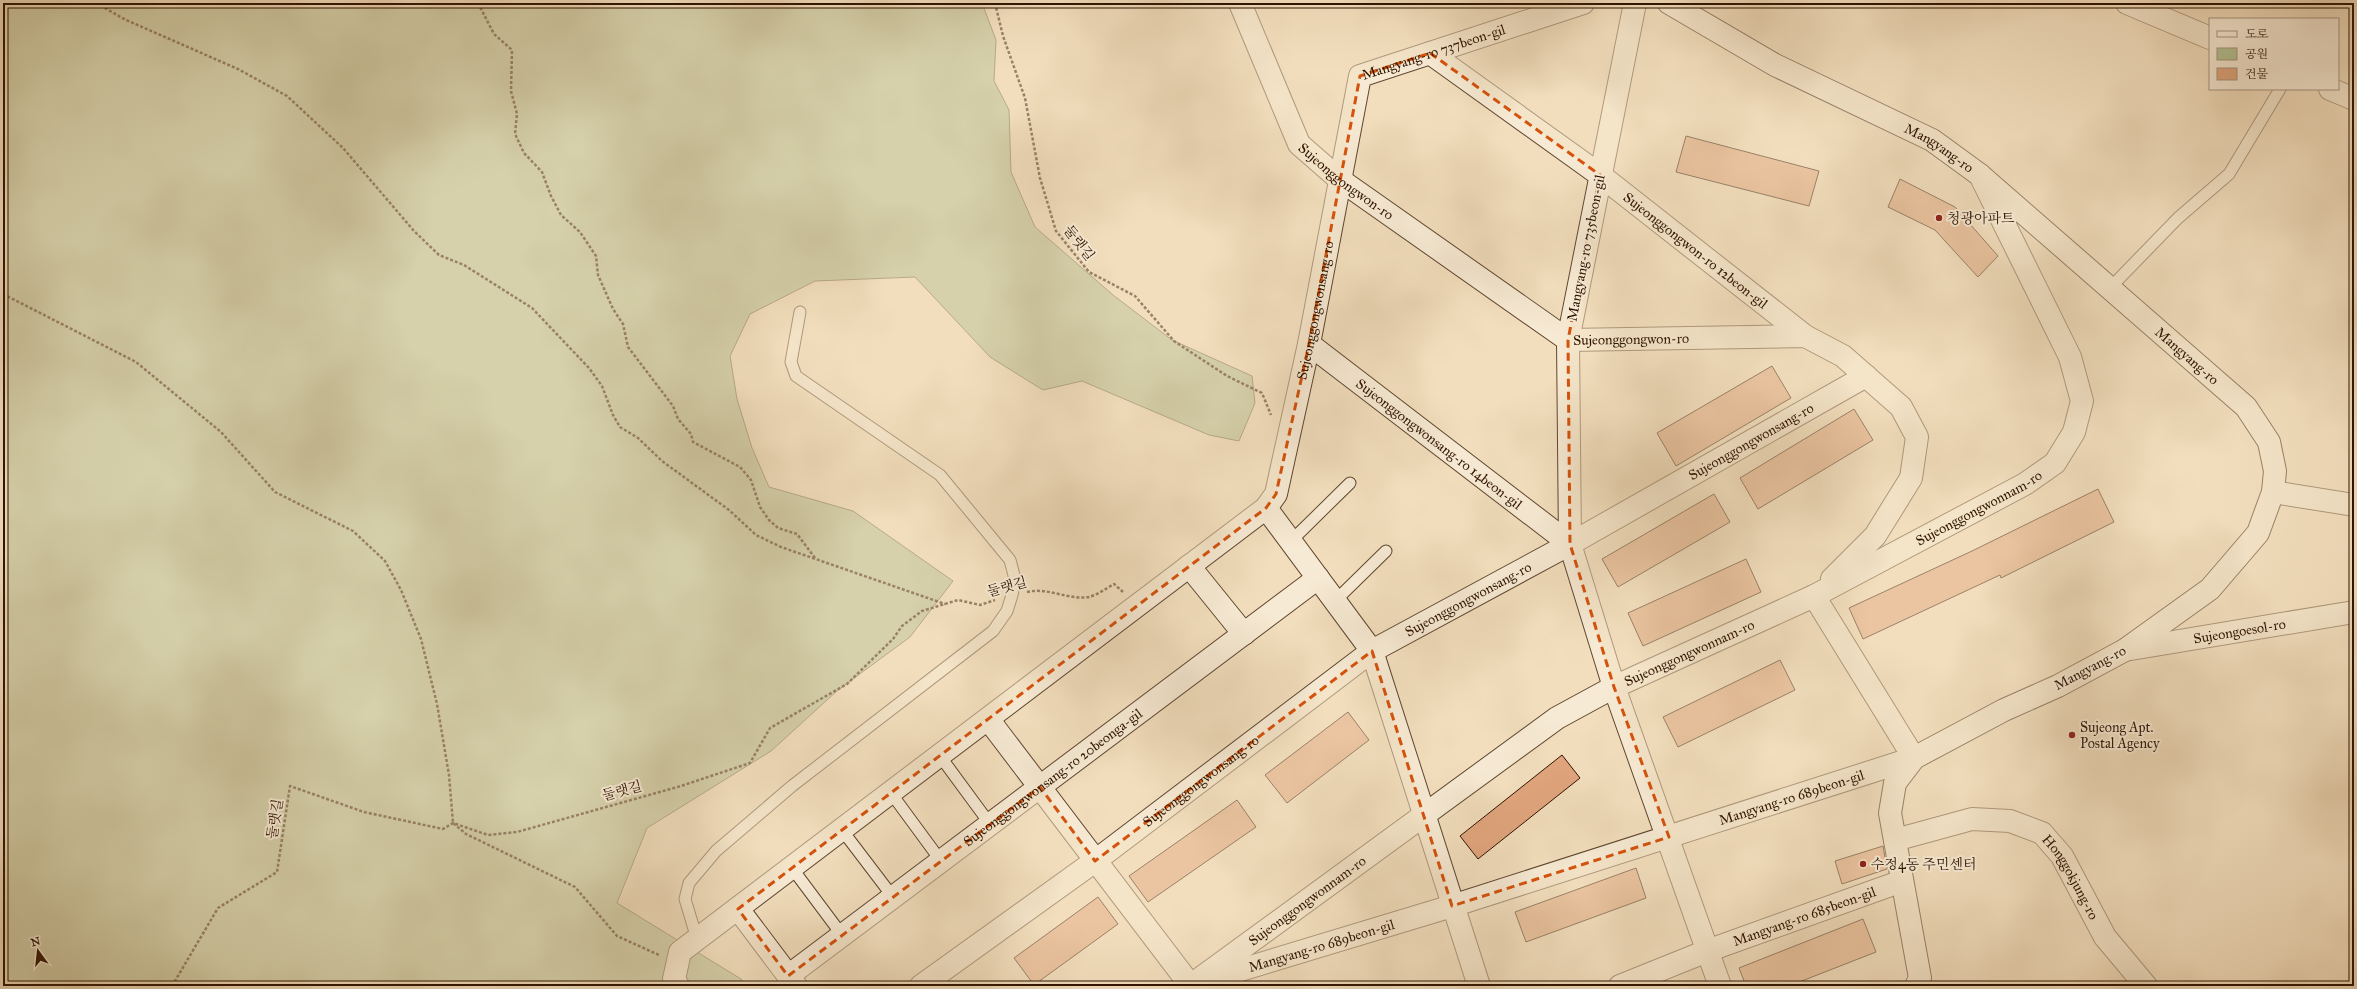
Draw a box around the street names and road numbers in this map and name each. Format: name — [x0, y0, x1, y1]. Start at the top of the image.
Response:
street label: Mangyang-ro 737beon-gil — [1360, 20, 1508, 83]
street label: Mangyang-ro — [1902, 120, 1977, 176]
street label: Sujeonggongwon-ro — [1295, 139, 1397, 223]
street label: Mangyang-ro 735beon-gil — [1563, 173, 1609, 323]
street label: Sujeonggongwon-ro 12beon-gil — [1620, 188, 1771, 312]
street label: 둘랫길 — [1060, 222, 1098, 264]
street label: Sujeonggongwonsang-ro — [1293, 239, 1337, 381]
street label: Mangyang-ro — [2152, 323, 2222, 388]
street label: Sujeonggongwon-ro — [1573, 329, 1689, 348]
street label: Sujeonggongwonsang-ro 14beon-gil — [1353, 375, 1526, 513]
street label: Sujeonggongwonsang-ro — [1685, 399, 1817, 484]
street label: Sujeonggongwonnam-ro — [1913, 466, 2045, 549]
street label: Sujeonggongwonsang-ro — [1402, 558, 1534, 640]
street label: 둘랫길 — [985, 574, 1029, 600]
street label: Sujeongoesol-ro — [2192, 615, 2287, 647]
street label: Sujeonggongwonnam-ro — [1621, 616, 1757, 690]
street label: Mangyang-ro — [2051, 642, 2129, 694]
street label: Sujeonggongwonsang-ro 20beonga-gil — [960, 705, 1146, 850]
street label: Sujeonggongwonsang-ro — [1139, 731, 1262, 830]
street label: Mangyang-ro 689beon-gil — [1717, 766, 1866, 828]
street label: 둘랫길 — [600, 778, 644, 804]
street label: 둘랫길 — [263, 798, 287, 840]
street label: Honggokjung-ro — [2039, 831, 2103, 922]
street label: Sujeonggongwonnam-ro — [1245, 852, 1369, 949]
street label: Mangyang-ro 685beon-gil — [1730, 883, 1878, 950]
street label: Mangyang-ro 689beon-gil — [1246, 915, 1397, 976]

